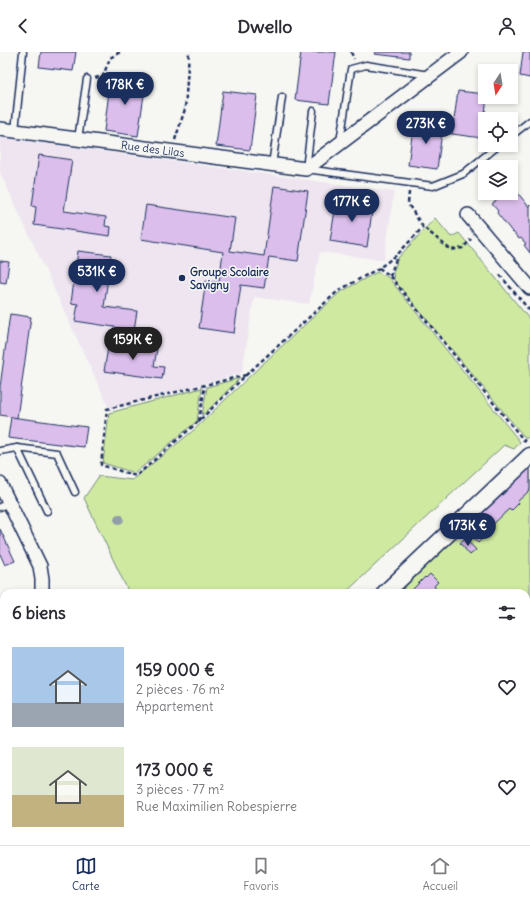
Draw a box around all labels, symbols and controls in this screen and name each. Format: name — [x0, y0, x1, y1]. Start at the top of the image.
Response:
icon: back — [12, 15, 34, 37]
text: Dwello — [238, 15, 292, 38]
icon: person — [496, 15, 518, 37]
north arrow — [478, 64, 518, 104]
map controls — [478, 64, 518, 200]
pin: 178K € — [92, 72, 158, 106]
text: 178K € — [106, 76, 144, 93]
pin: 273K € — [393, 111, 459, 145]
button: locate — [478, 112, 518, 152]
text: 273K € — [406, 115, 446, 132]
street label: Rue des Lilas — [120, 138, 185, 160]
button: layers — [478, 160, 518, 200]
pin: 177K € — [319, 189, 385, 223]
text: 177K € — [333, 193, 371, 210]
pin: 531K € — [64, 259, 130, 293]
text: 531K € — [77, 263, 117, 280]
place label: Groupe Scolaire Savigny — [190, 265, 269, 293]
marker: Groupe Scolaire Savigny — [177, 273, 187, 283]
pin: 159K € — [100, 327, 166, 361]
text: 159K € — [113, 331, 153, 348]
pin: 173K € — [435, 513, 501, 547]
text: 173K € — [449, 517, 487, 534]
text: 6 biens — [12, 602, 66, 624]
icon: filters — [496, 602, 518, 624]
text: 159 000 € — [136, 659, 215, 681]
icon: home — [44, 663, 92, 711]
icon: heart — [496, 676, 518, 698]
text: 2 pièces · 76 m² — [136, 681, 225, 698]
text: Appartement — [136, 698, 213, 715]
text: 173 000 € — [136, 759, 213, 781]
icon: home — [44, 763, 92, 811]
icon: heart — [496, 776, 518, 798]
text: 3 pièces · 77 m² — [136, 781, 224, 798]
text: Rue Maximilien Robespierre — [136, 798, 297, 815]
tab: Carte — [72, 855, 99, 893]
tab: Favoris — [243, 855, 279, 893]
tab: Accueil — [423, 855, 458, 893]

